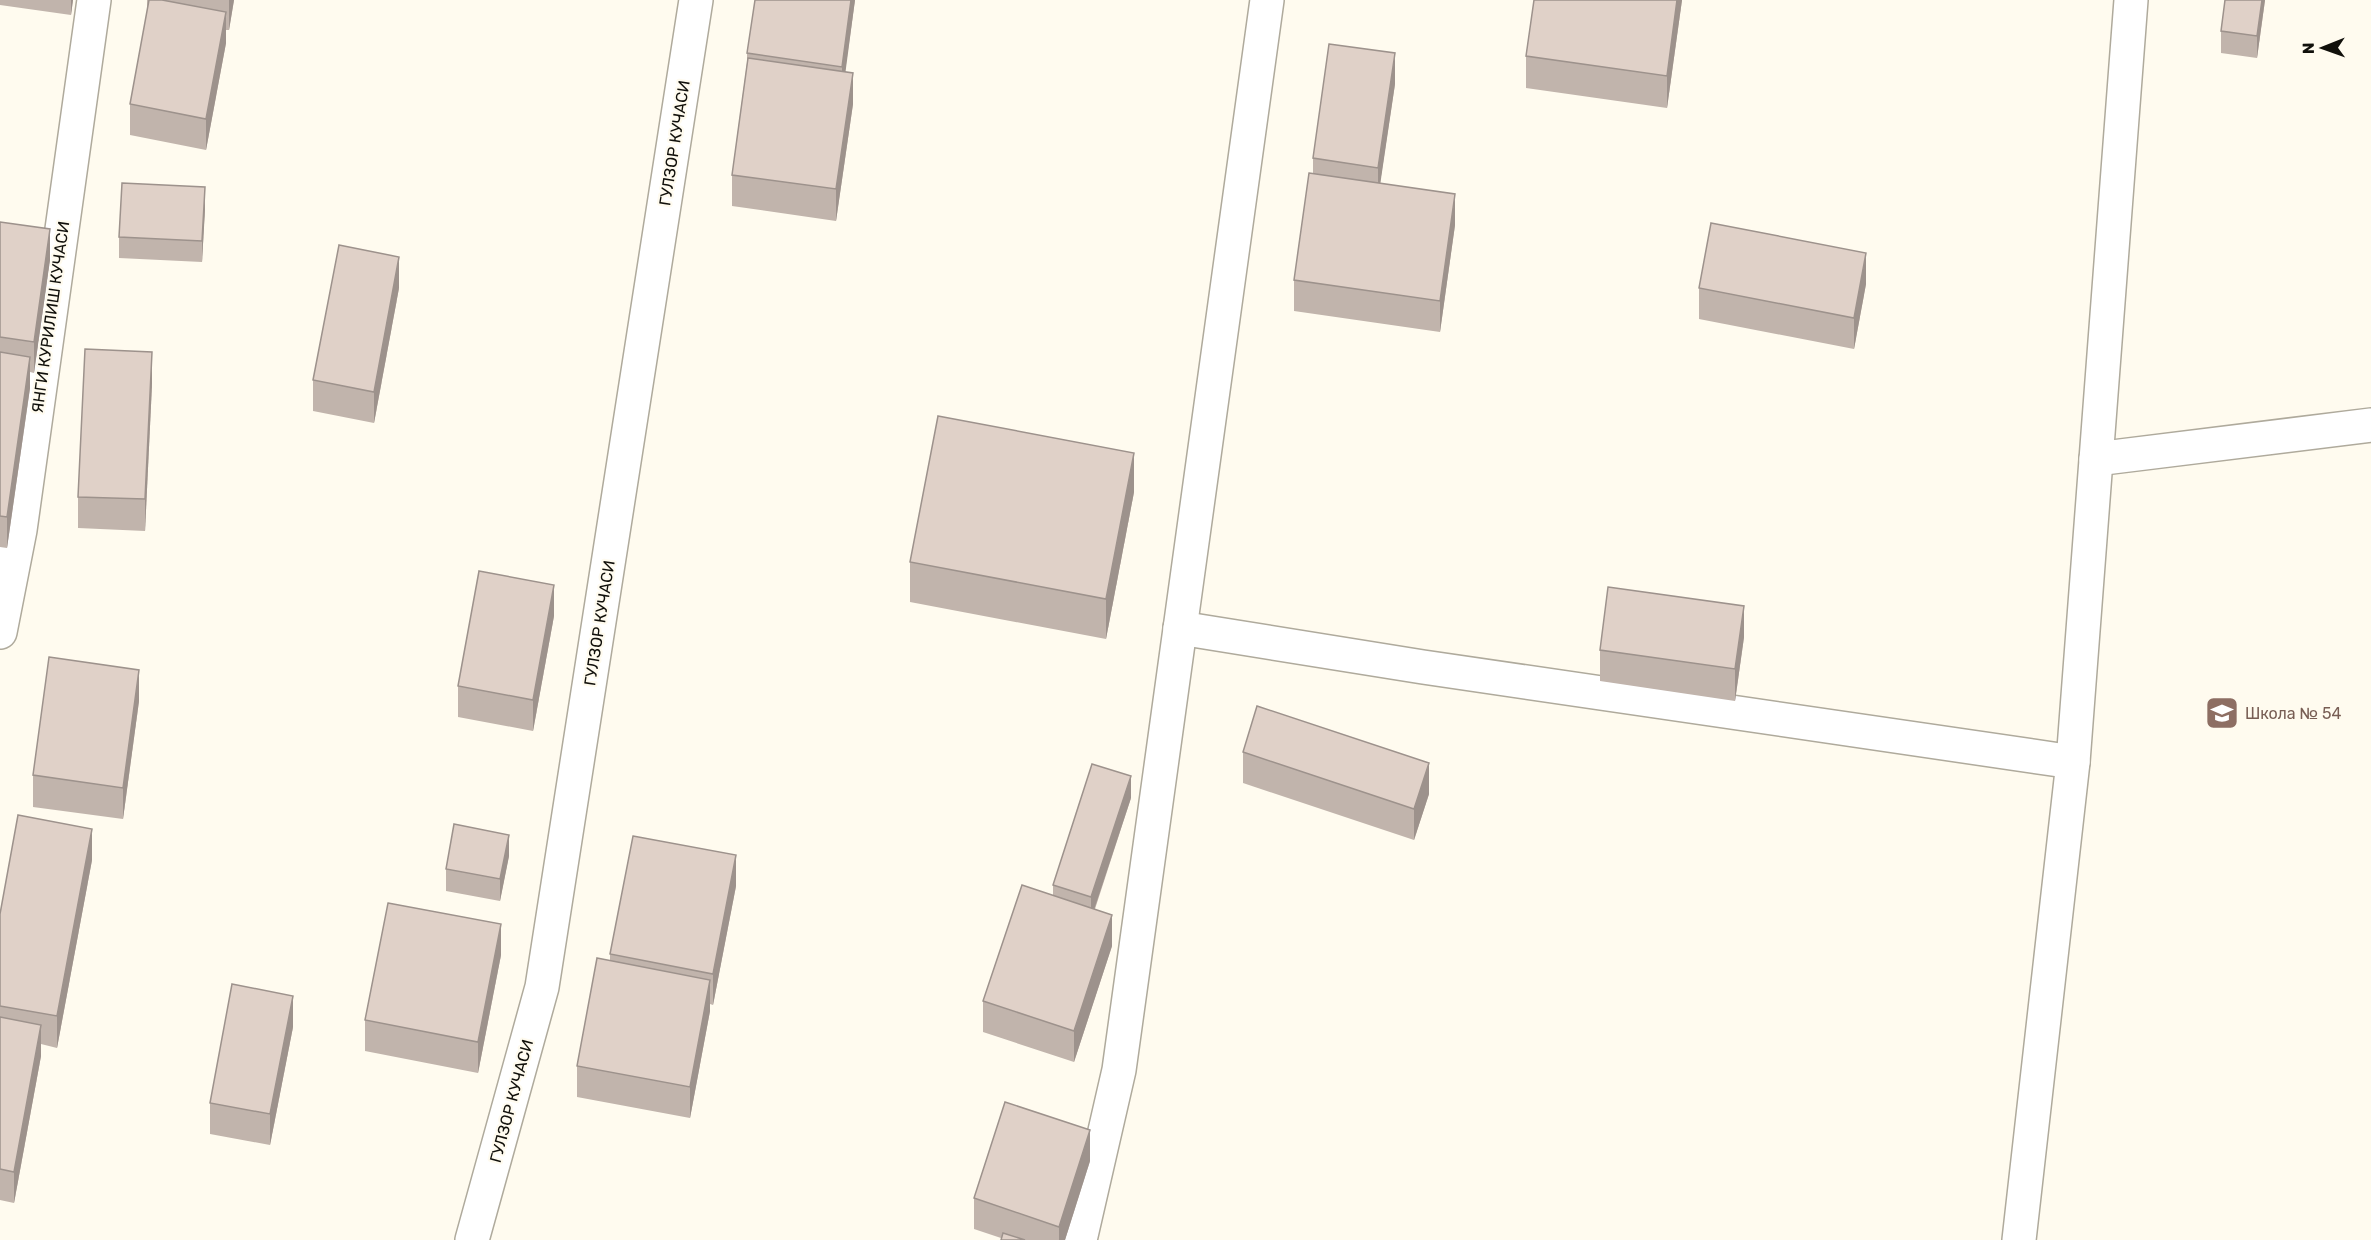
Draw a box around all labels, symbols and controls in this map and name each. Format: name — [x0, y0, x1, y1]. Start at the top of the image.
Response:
north arrow — [2293, 18, 2353, 78]
text: N — [2299, 42, 2318, 54]
street label: ГУЛЗОР КУЧАСИ — [655, 79, 694, 207]
street label: ЯНГИ КУРИЛИШ КУЧАСИ — [28, 220, 73, 414]
street label: ГУЛЗОР КУЧАСИ — [580, 559, 619, 687]
school or university icon: Школа № 54 — [2204, 695, 2240, 731]
place label: Школа № 54 — [2245, 704, 2342, 723]
street label: ГУЛЗОР КУЧАСИ — [486, 1037, 537, 1165]

